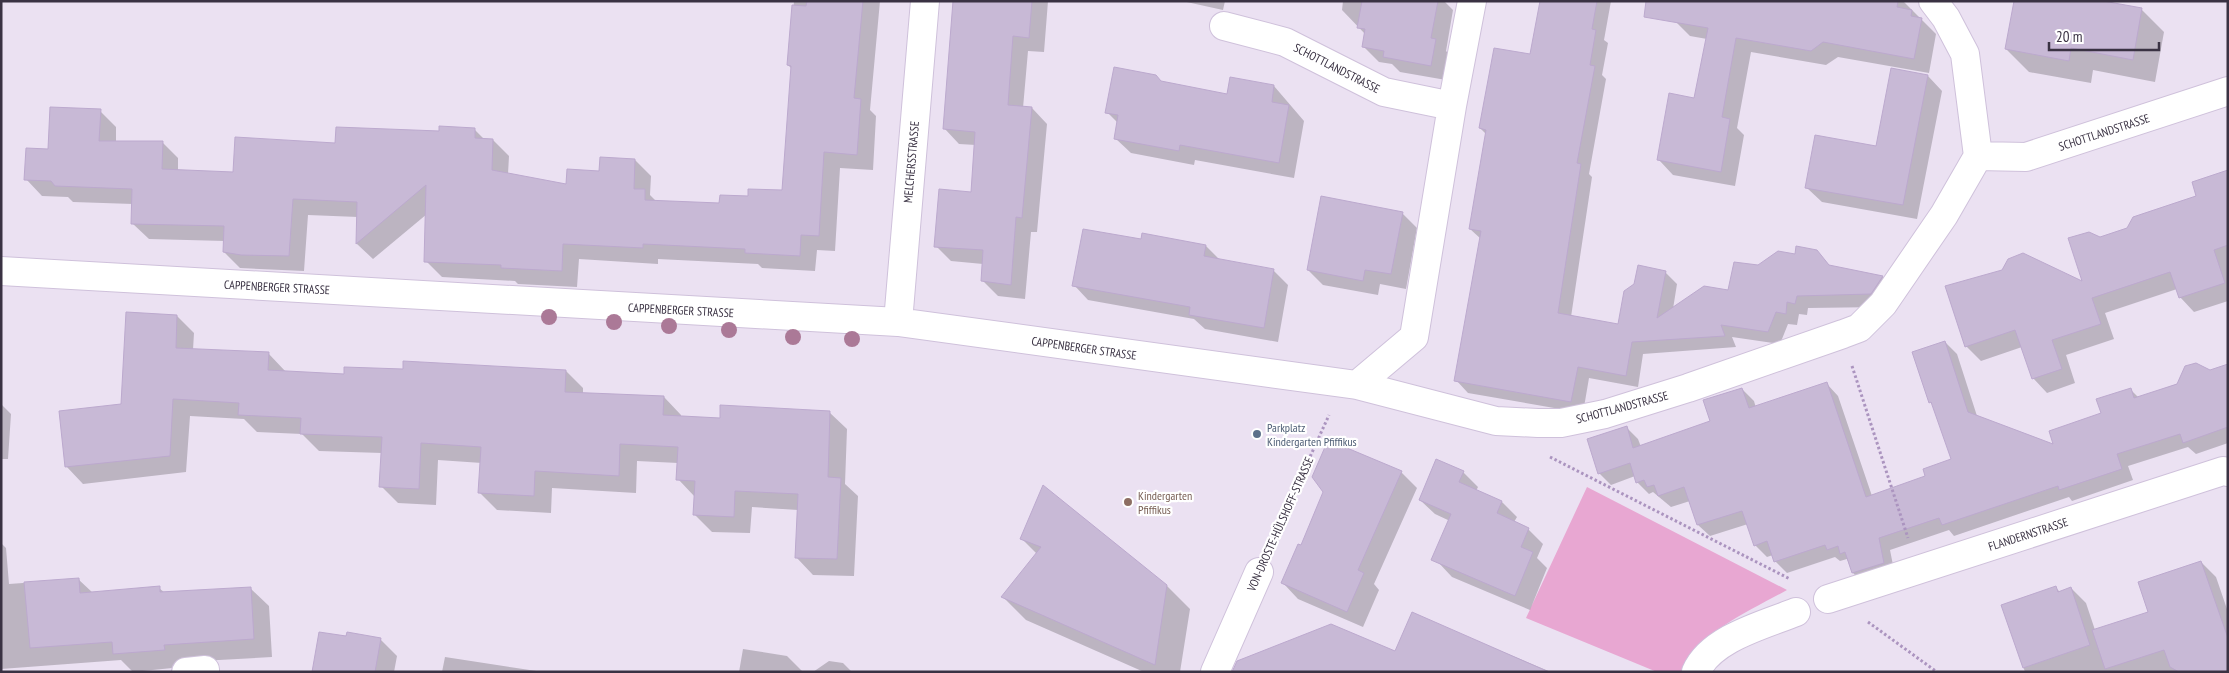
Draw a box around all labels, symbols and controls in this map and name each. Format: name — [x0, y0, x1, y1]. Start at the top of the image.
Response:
scale bar — [2049, 20, 2159, 52]
text: 20 m — [2056, 27, 2082, 46]
street label: SCHOTTLANDSTRASSE — [1291, 40, 1383, 96]
street label: SCHOTTLANDSTRASSE — [2057, 110, 2151, 154]
street label: MELCHERSSTRASSE — [900, 120, 922, 204]
street label: CAPPENBERGER STRASSE — [224, 277, 330, 297]
street label: CAPPENBERGER STRASSE — [628, 300, 734, 320]
street label: CAPPENBERGER STRASSE — [1030, 333, 1138, 363]
street label: SCHOTTLANDSTRASSE — [1574, 387, 1670, 427]
place label: Parkplatz Kindergarten Pfiffikus — [1267, 420, 1357, 449]
marker: Parkplatz Kindergarten Pfiffikus — [1251, 428, 1263, 440]
street label: VON-DROSTE-HÜLSHOFF-STRASSE — [1243, 454, 1316, 594]
place label: Kindergarten Pfiffikus — [1138, 488, 1192, 517]
marker: Kindergarten Pfiffikus — [1122, 496, 1134, 508]
street label: FLANDERNSTRASSE — [1986, 514, 2070, 554]

